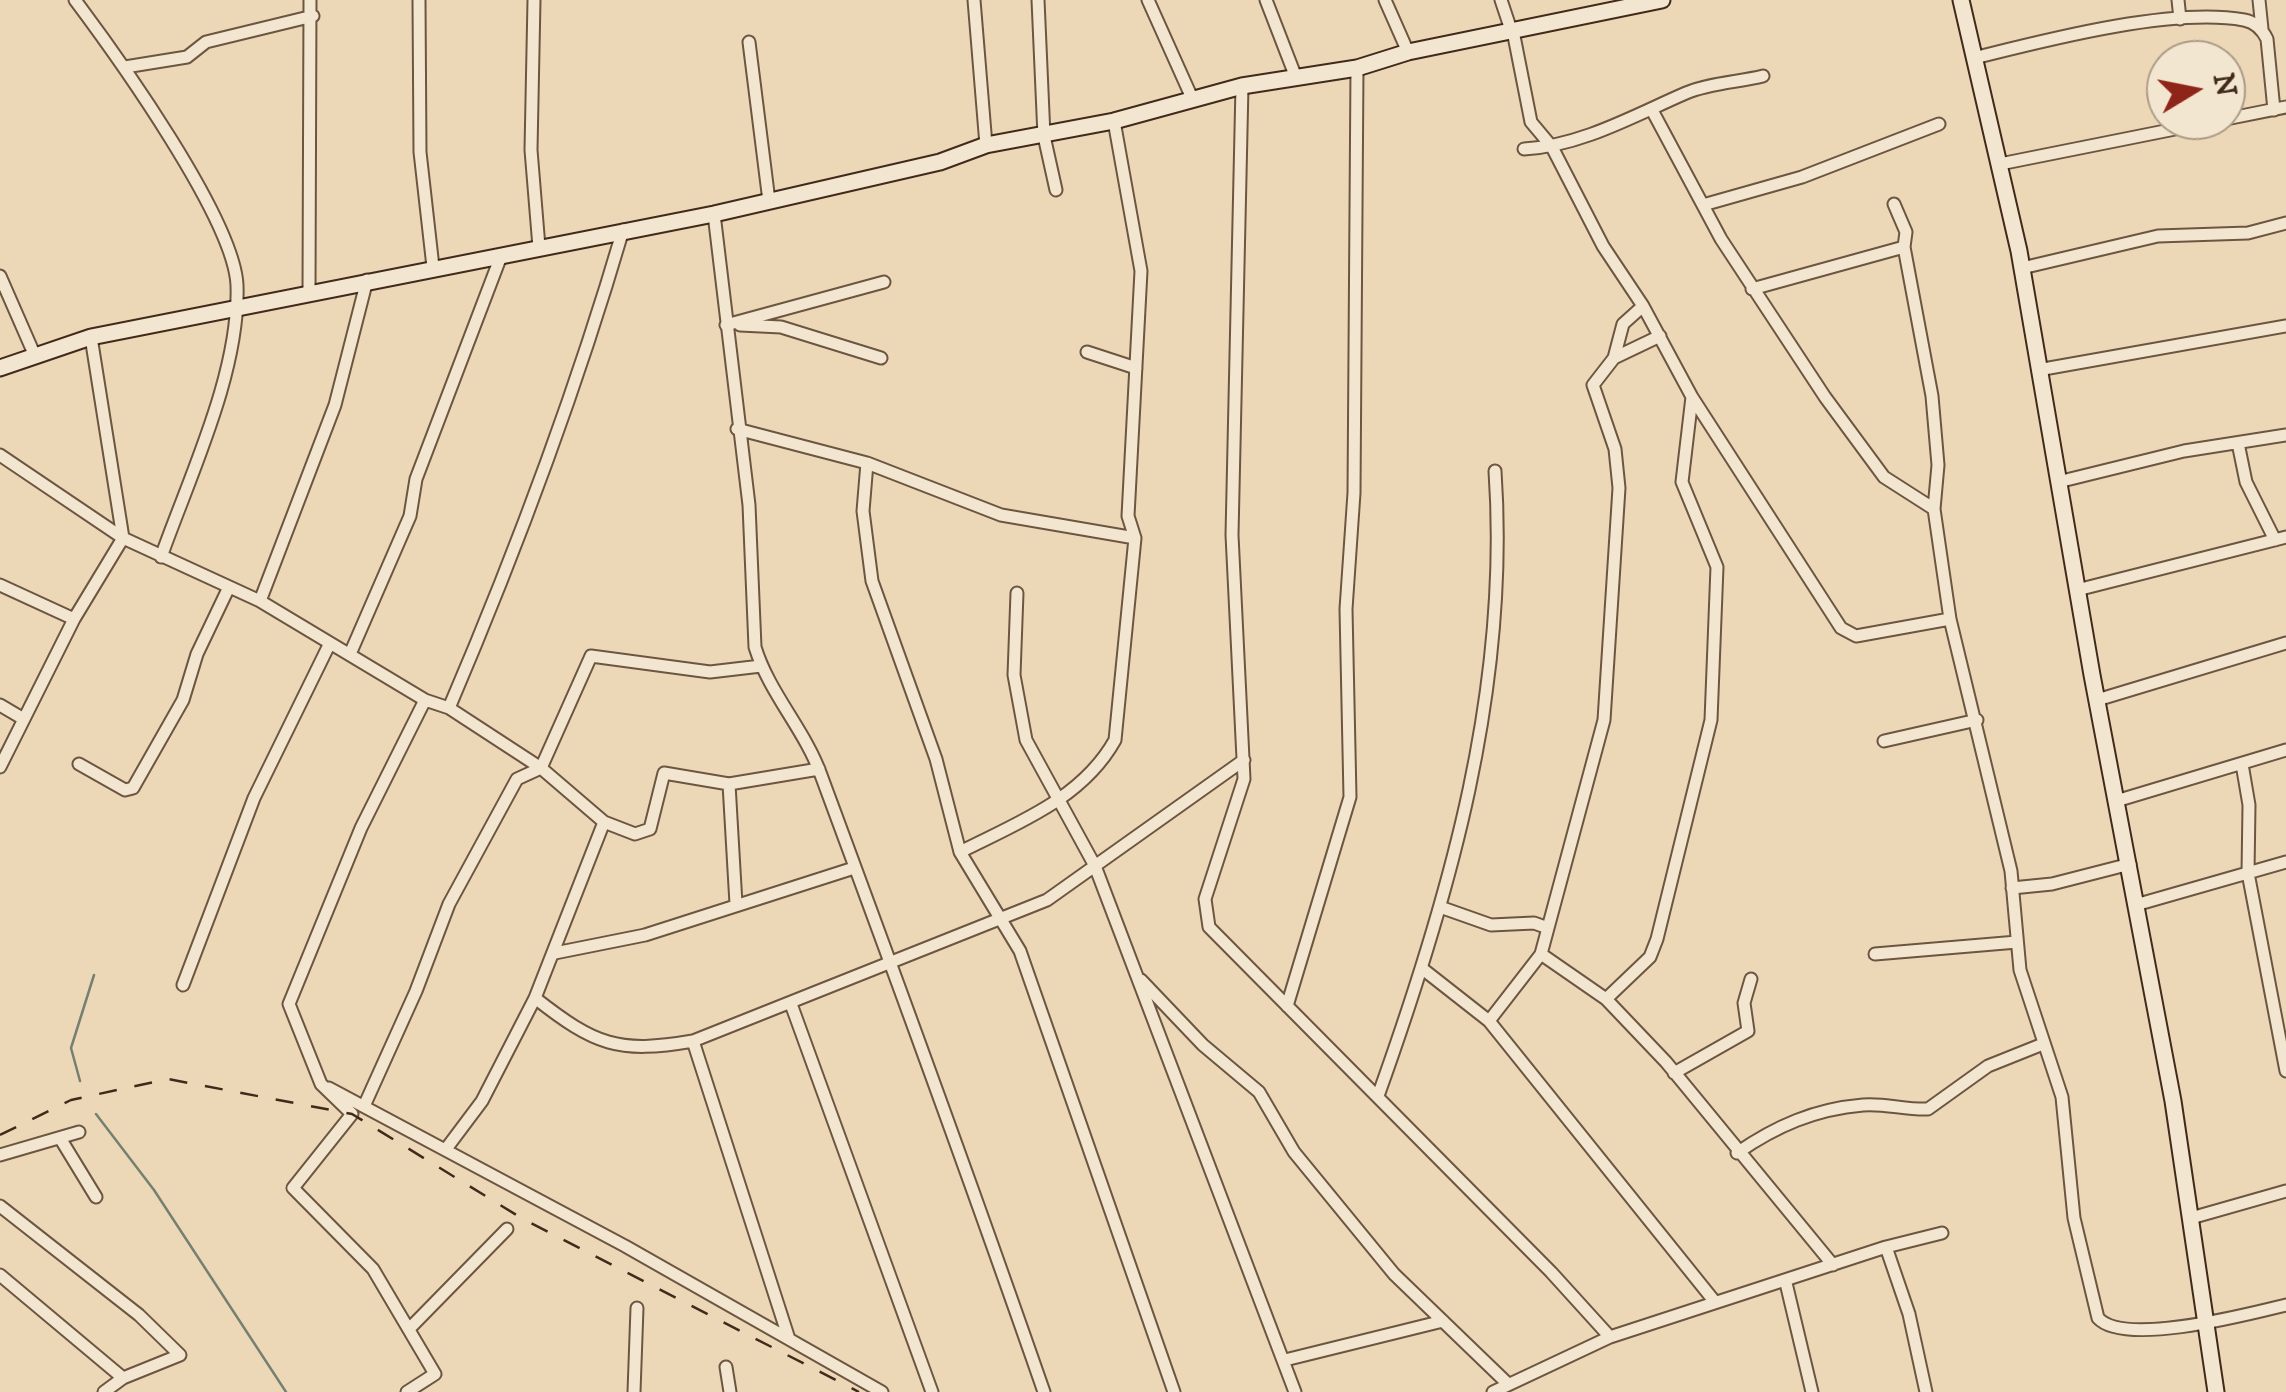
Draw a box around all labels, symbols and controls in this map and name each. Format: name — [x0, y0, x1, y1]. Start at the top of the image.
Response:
north arrow — [2146, 40, 2246, 140]
text: N — [2205, 71, 2243, 99]

